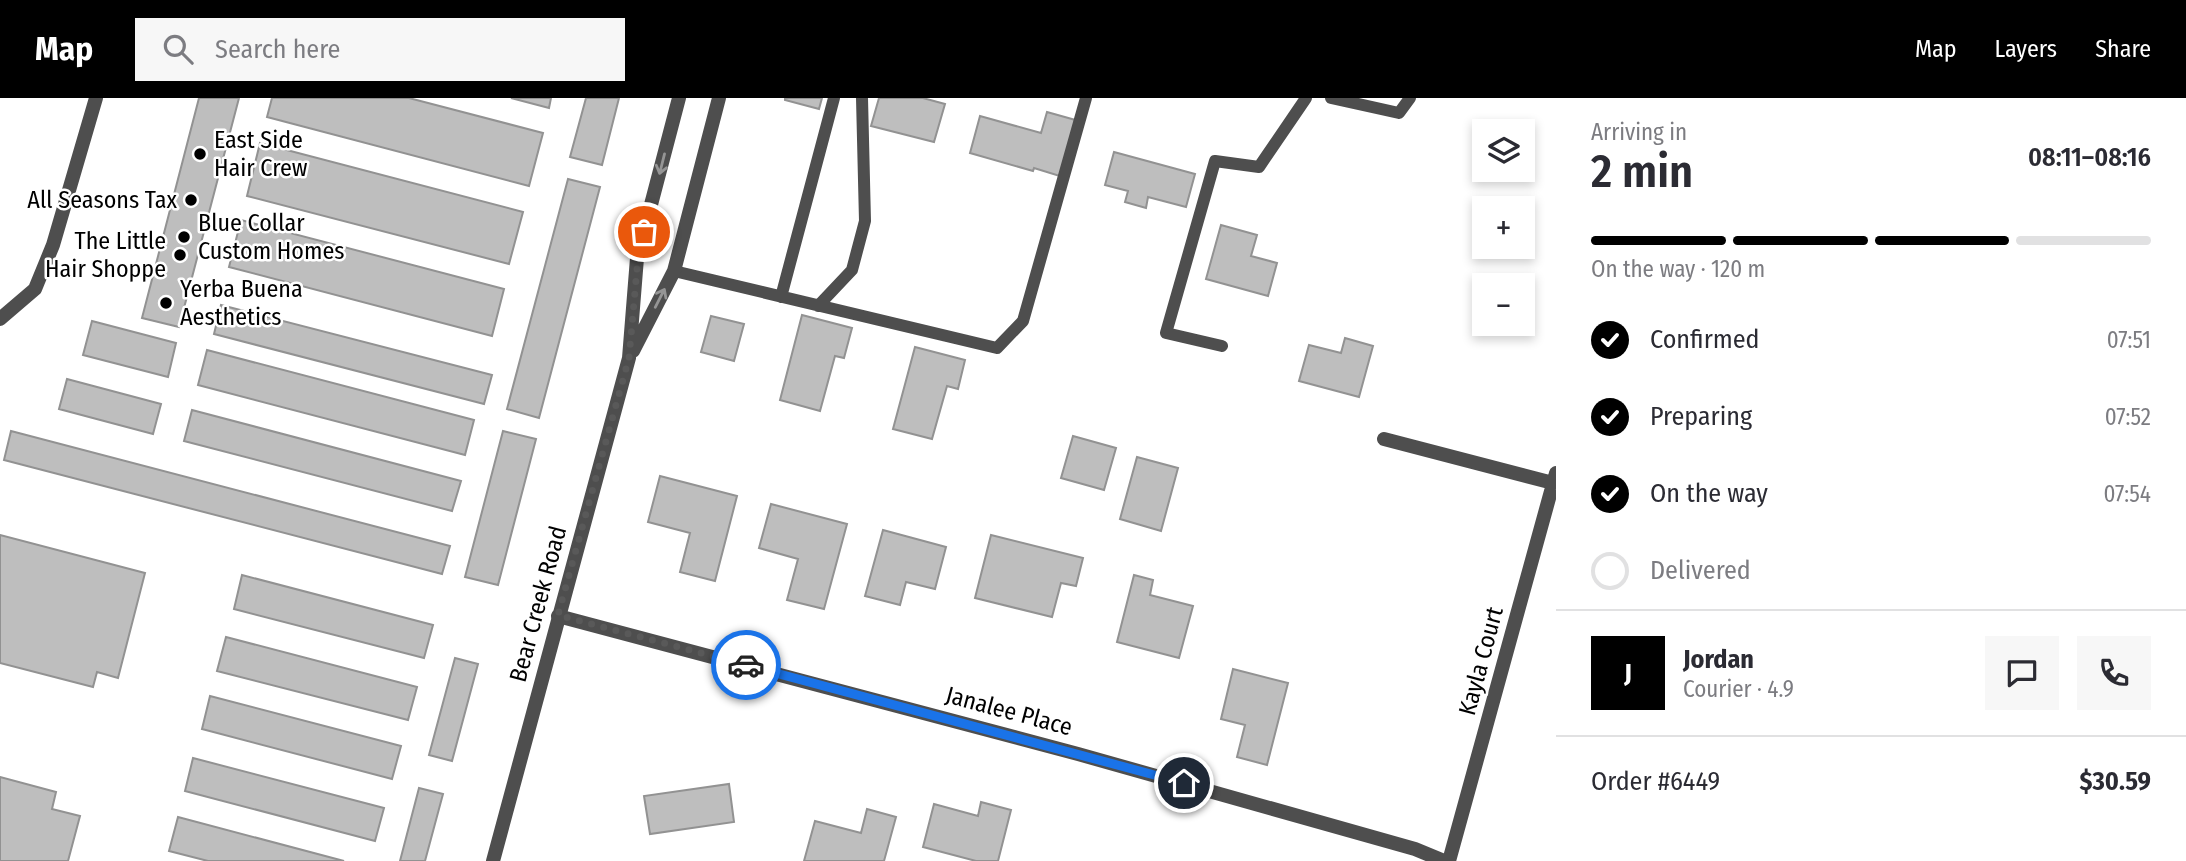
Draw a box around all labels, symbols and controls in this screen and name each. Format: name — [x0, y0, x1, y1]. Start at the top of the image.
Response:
search box — [135, 18, 625, 81]
text: Map — [35, 29, 93, 69]
icon: search — [159, 30, 197, 68]
text: Search here — [215, 34, 340, 65]
text: Map — [1915, 35, 1957, 63]
text: Layers — [1995, 35, 2057, 63]
text: Share — [2095, 35, 2151, 63]
text: Arriving in — [1591, 118, 1687, 146]
map controls — [1472, 119, 1535, 336]
button: layers — [1472, 119, 1535, 182]
place label: East Side Hair Crew — [214, 126, 308, 182]
text: 08:11–08:16 — [2028, 142, 2151, 173]
text: 2 min — [1591, 144, 1693, 199]
marker: East Side Hair Crew — [192, 146, 208, 162]
one-way arrow — [655, 152, 668, 175]
place label: All Seasons Tax — [27, 186, 177, 214]
marker: All Seasons Tax — [183, 192, 199, 208]
button: + — [1472, 196, 1535, 259]
pin — [614, 202, 674, 262]
place label: Blue Collar Custom Homes — [198, 209, 345, 265]
icon: bag — [625, 213, 663, 251]
place label: The Little Hair Shoppe — [45, 227, 166, 283]
marker: Blue Collar Custom Homes — [176, 229, 192, 245]
marker: The Little Hair Shoppe — [172, 247, 188, 263]
text: On the way · 120 m — [1591, 255, 1765, 283]
button: − — [1472, 273, 1535, 336]
place label: Yerba Buena Aesthetics — [180, 275, 303, 331]
one-way arrow — [654, 288, 668, 308]
marker: Yerba Buena Aesthetics — [158, 295, 174, 311]
icon: check — [1591, 321, 1629, 359]
text: Confirmed — [1650, 324, 1760, 355]
text: 07:51 — [2107, 326, 2151, 354]
icon: check — [1591, 398, 1629, 436]
text: Preparing — [1650, 401, 1752, 432]
text: 07:52 — [2105, 403, 2151, 431]
icon: check — [1591, 475, 1629, 513]
text: On the way — [1650, 478, 1768, 509]
text: 07:54 — [2103, 480, 2151, 508]
street label: Bear Creek Road — [504, 523, 572, 685]
text: Delivered — [1650, 555, 1751, 586]
street label: Kayla Court — [1453, 603, 1509, 718]
courier — [711, 630, 781, 700]
button: chat — [1985, 636, 2059, 710]
button: phone — [2077, 636, 2151, 710]
text: Jordan — [1683, 644, 1754, 675]
icon: car — [727, 646, 765, 684]
text: J — [1624, 658, 1632, 689]
text: Courier · 4.9 — [1683, 675, 1794, 703]
street label: Janalee Place — [943, 681, 1075, 741]
pin — [1154, 753, 1214, 813]
icon: home — [1165, 764, 1203, 802]
text: Order #6449 — [1591, 766, 1720, 797]
text: $30.59 — [2080, 766, 2151, 797]

